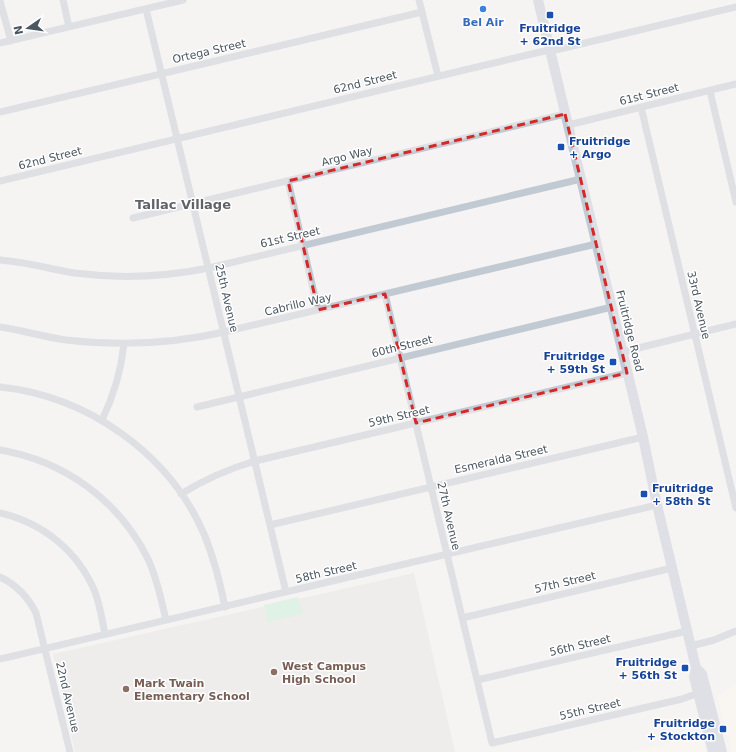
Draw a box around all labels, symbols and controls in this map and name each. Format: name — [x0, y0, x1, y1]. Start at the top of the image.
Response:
marker: Bel Air — [478, 4, 488, 14]
north arrow — [8, 8, 48, 48]
marker: Fruitridge + 62nd St — [545, 10, 555, 20]
place label: Bel Air — [462, 16, 504, 29]
place label: Fruitridge + 62nd St — [519, 22, 581, 48]
text: N — [11, 24, 26, 36]
street label: Ortega Street — [171, 37, 248, 66]
street label: 62nd Street — [332, 68, 399, 97]
street label: 61st Street — [618, 81, 681, 108]
place label: Fruitridge + Argo — [569, 135, 631, 161]
marker: Fruitridge + Argo — [556, 142, 566, 152]
street label: 62nd Street — [17, 144, 84, 173]
street label: Argo Way — [320, 144, 375, 169]
district label: Tallac Village — [135, 197, 231, 212]
street label: 61st Street — [259, 224, 322, 251]
street label: 25th Avenue — [212, 263, 241, 334]
street label: 33rd Avenue — [684, 270, 713, 341]
street label: Fruitridge Road — [613, 289, 646, 373]
street label: Cabrillo Way — [263, 290, 334, 319]
street label: 60th Street — [370, 332, 435, 360]
place label: Fruitridge + 59th St — [544, 350, 605, 376]
marker: Fruitridge + 59th St — [608, 357, 618, 367]
street label: 59th Street — [367, 403, 432, 430]
street label: Esmeralda Street — [453, 442, 550, 477]
street label: 27th Avenue — [434, 481, 463, 552]
place label: Fruitridge + 58th St — [652, 482, 714, 508]
marker: Fruitridge + 58th St — [639, 489, 649, 499]
street label: 58th Street — [294, 559, 359, 586]
street label: 57th Street — [533, 569, 598, 596]
street label: 56th Street — [548, 632, 613, 659]
place label: Fruitridge + 56th St — [616, 656, 677, 682]
street label: 22nd Avenue — [53, 660, 82, 734]
place label: West Campus High School — [282, 660, 366, 686]
marker: Fruitridge + 56th St — [680, 663, 690, 673]
marker: West Campus High School — [269, 667, 279, 677]
place label: Mark Twain Elementary School — [134, 677, 250, 703]
marker: Mark Twain Elementary School — [121, 684, 131, 694]
street label: 55th Street — [558, 696, 623, 723]
place label: Fruitridge + Stockton — [647, 717, 715, 743]
marker: Fruitridge + Stockton — [718, 724, 728, 734]

